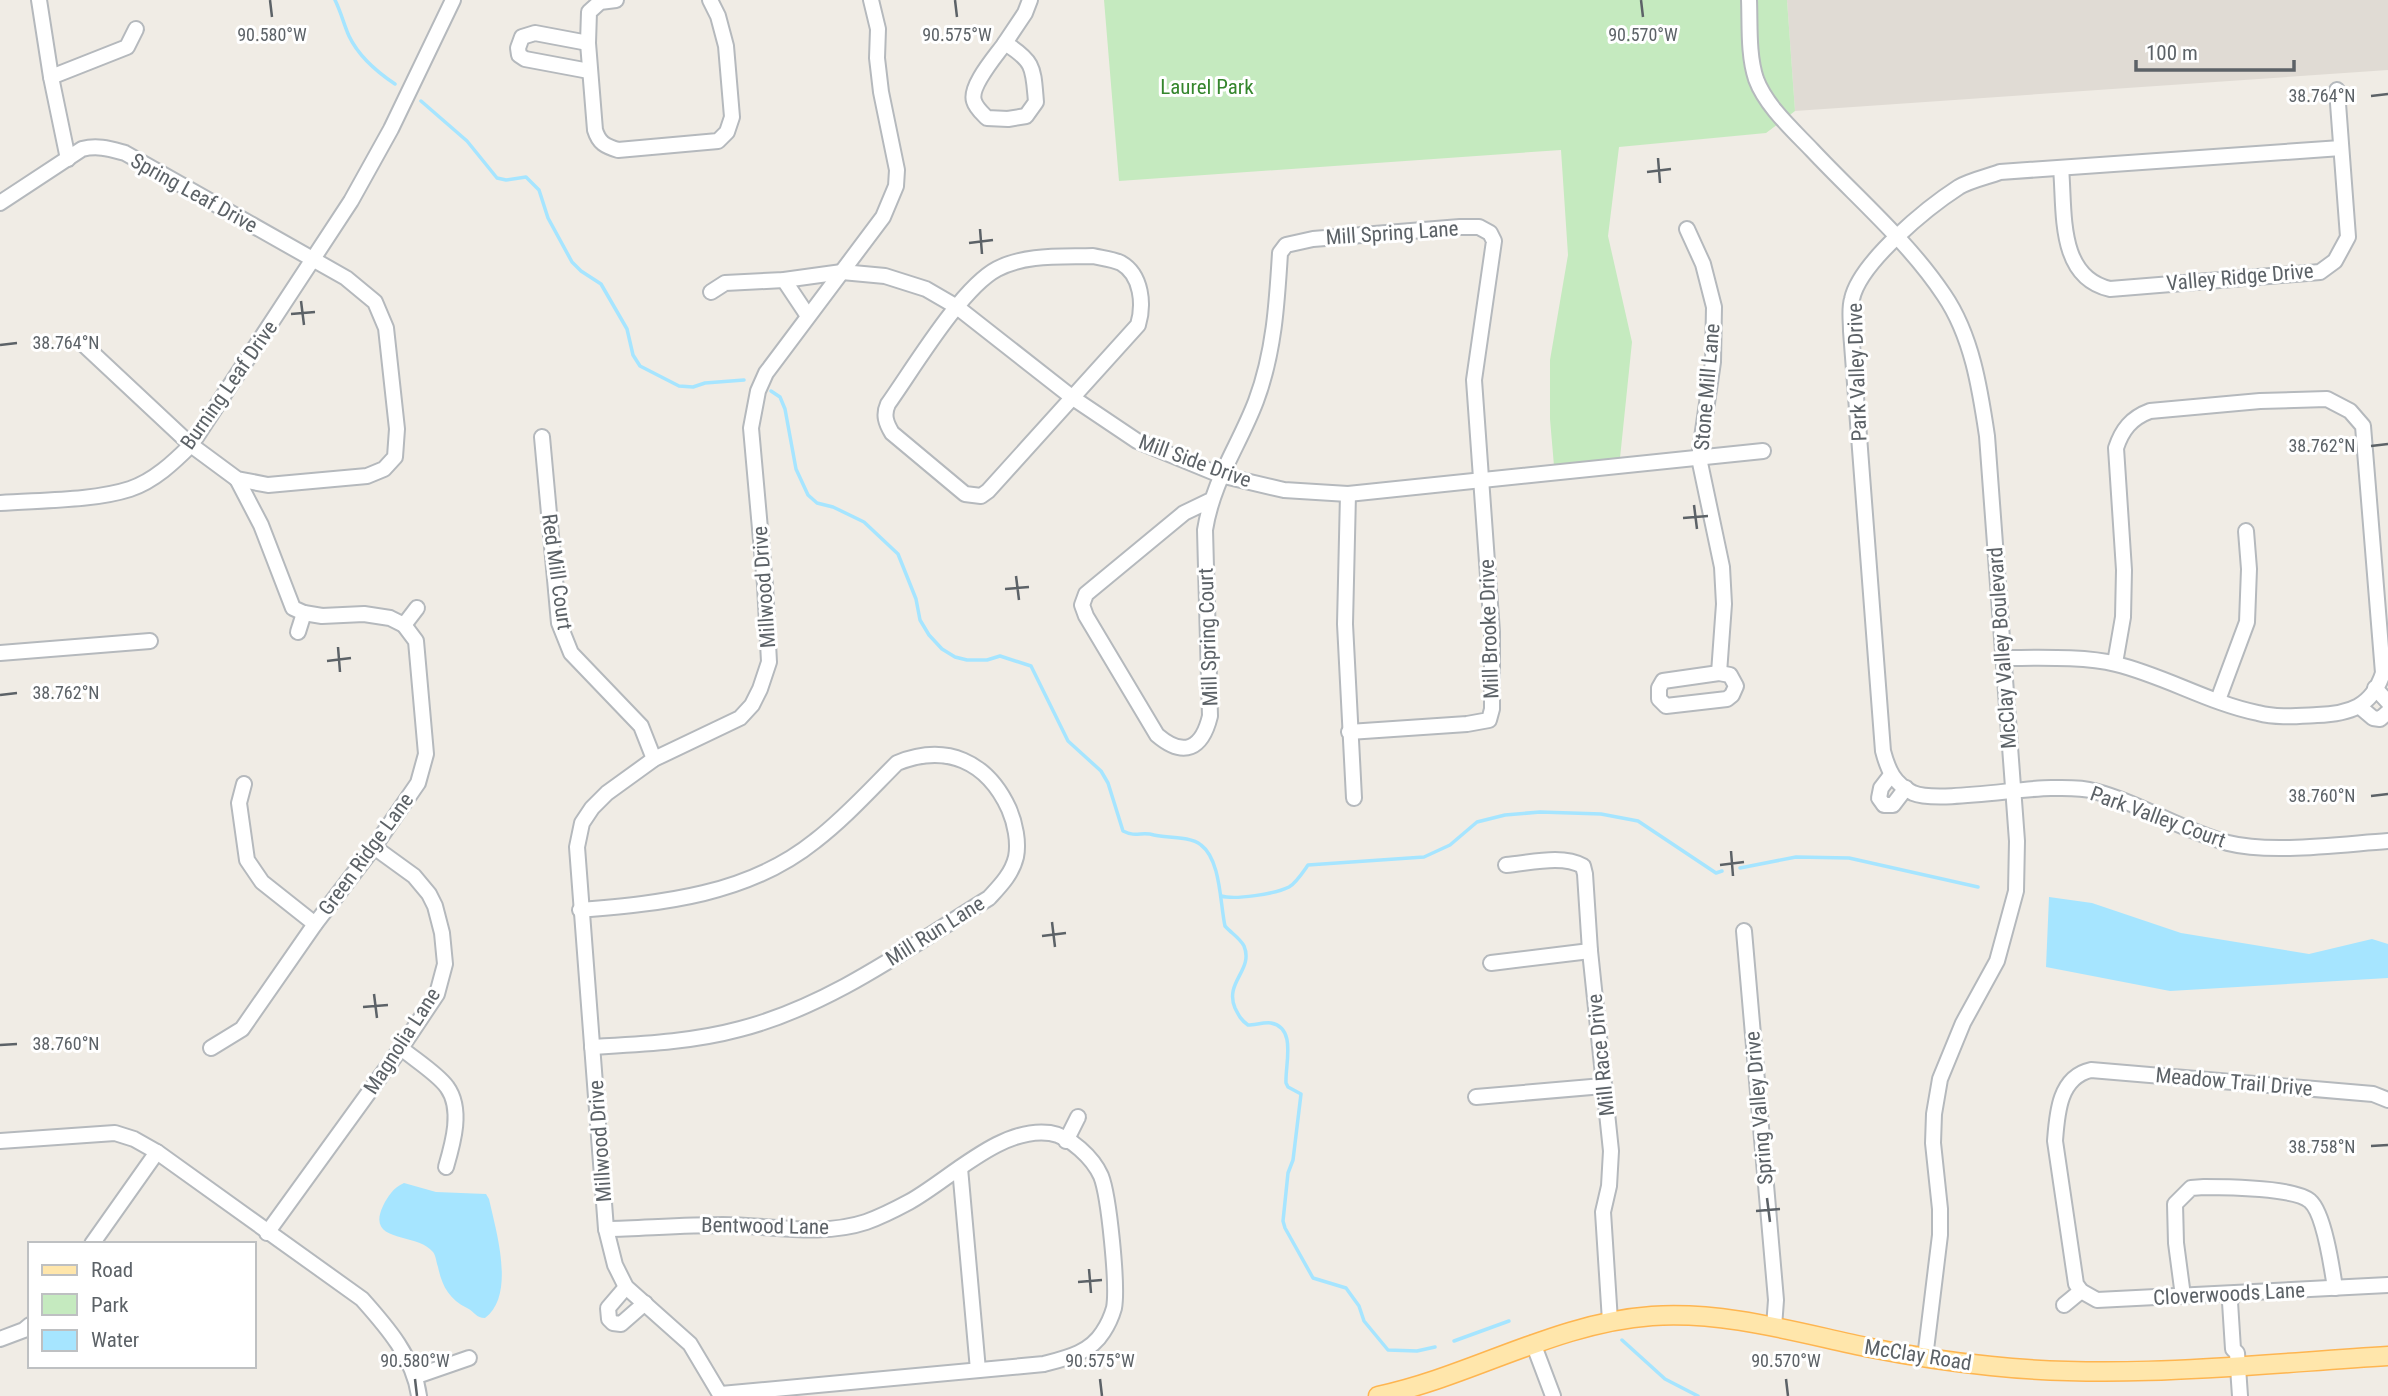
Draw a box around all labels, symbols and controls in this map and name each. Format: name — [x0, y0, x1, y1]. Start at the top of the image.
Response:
text: 90.580°W — [237, 24, 307, 45]
text: 90.575°W — [922, 24, 992, 45]
text: 90.570°W — [1608, 24, 1678, 45]
scale bar — [2136, 28, 2294, 72]
text: 100 m — [2146, 41, 2198, 65]
park label: Laurel Park — [1160, 75, 1254, 99]
text: 38.764°N — [2288, 85, 2356, 106]
street label: Spring Leaf Drive — [126, 148, 262, 238]
street label: Mill Spring Lane — [1325, 216, 1459, 250]
street label: Valley Ridge Drive — [2165, 259, 2315, 295]
street label: Park Valley Drive — [1843, 302, 1871, 442]
street label: Burning Leaf Drive — [176, 316, 282, 454]
street label: Stone Mill Lane — [1689, 322, 1725, 452]
text: 38.764°N — [32, 332, 100, 353]
street label: Mill Side Drive — [1136, 430, 1255, 492]
text: 38.762°N — [2288, 435, 2356, 456]
street label: Red Mill Court — [537, 512, 577, 632]
street label: Millwood Drive — [748, 525, 780, 649]
street label: McClay Valley Boulevard — [1983, 546, 2021, 750]
street label: Mill Brooke Drive — [1475, 559, 1503, 699]
street label: Mill Spring Court — [1194, 567, 1222, 707]
text: 38.762°N — [32, 682, 100, 703]
street label: Park Valley Court — [2087, 781, 2229, 853]
text: 38.760°N — [2288, 785, 2356, 806]
street label: Green Ridge Lane — [314, 788, 418, 920]
street label: Mill Run Lane — [881, 891, 989, 971]
street label: Magnolia Lane — [359, 983, 445, 1099]
street label: Mill Race Drive — [1583, 993, 1619, 1117]
street label: Spring Valley Drive — [1740, 1030, 1778, 1186]
text: 38.760°N — [32, 1033, 100, 1054]
street label: Meadow Trail Drive — [2155, 1063, 2314, 1101]
street label: Millwood Drive — [584, 1079, 616, 1203]
text: 38.758°N — [2288, 1136, 2356, 1157]
street label: Bentwood Lane — [701, 1213, 829, 1239]
legend — [28, 1242, 256, 1368]
text: Road — [91, 1258, 133, 1282]
street label: Cloverwoods Lane — [2152, 1278, 2306, 1310]
text: Park — [91, 1293, 129, 1317]
text: Water — [91, 1328, 139, 1352]
street label: McClay Road — [1863, 1335, 1973, 1375]
text: 90.580°W — [380, 1350, 450, 1371]
text: 90.575°W — [1065, 1350, 1135, 1371]
text: 90.570°W — [1751, 1350, 1821, 1371]

